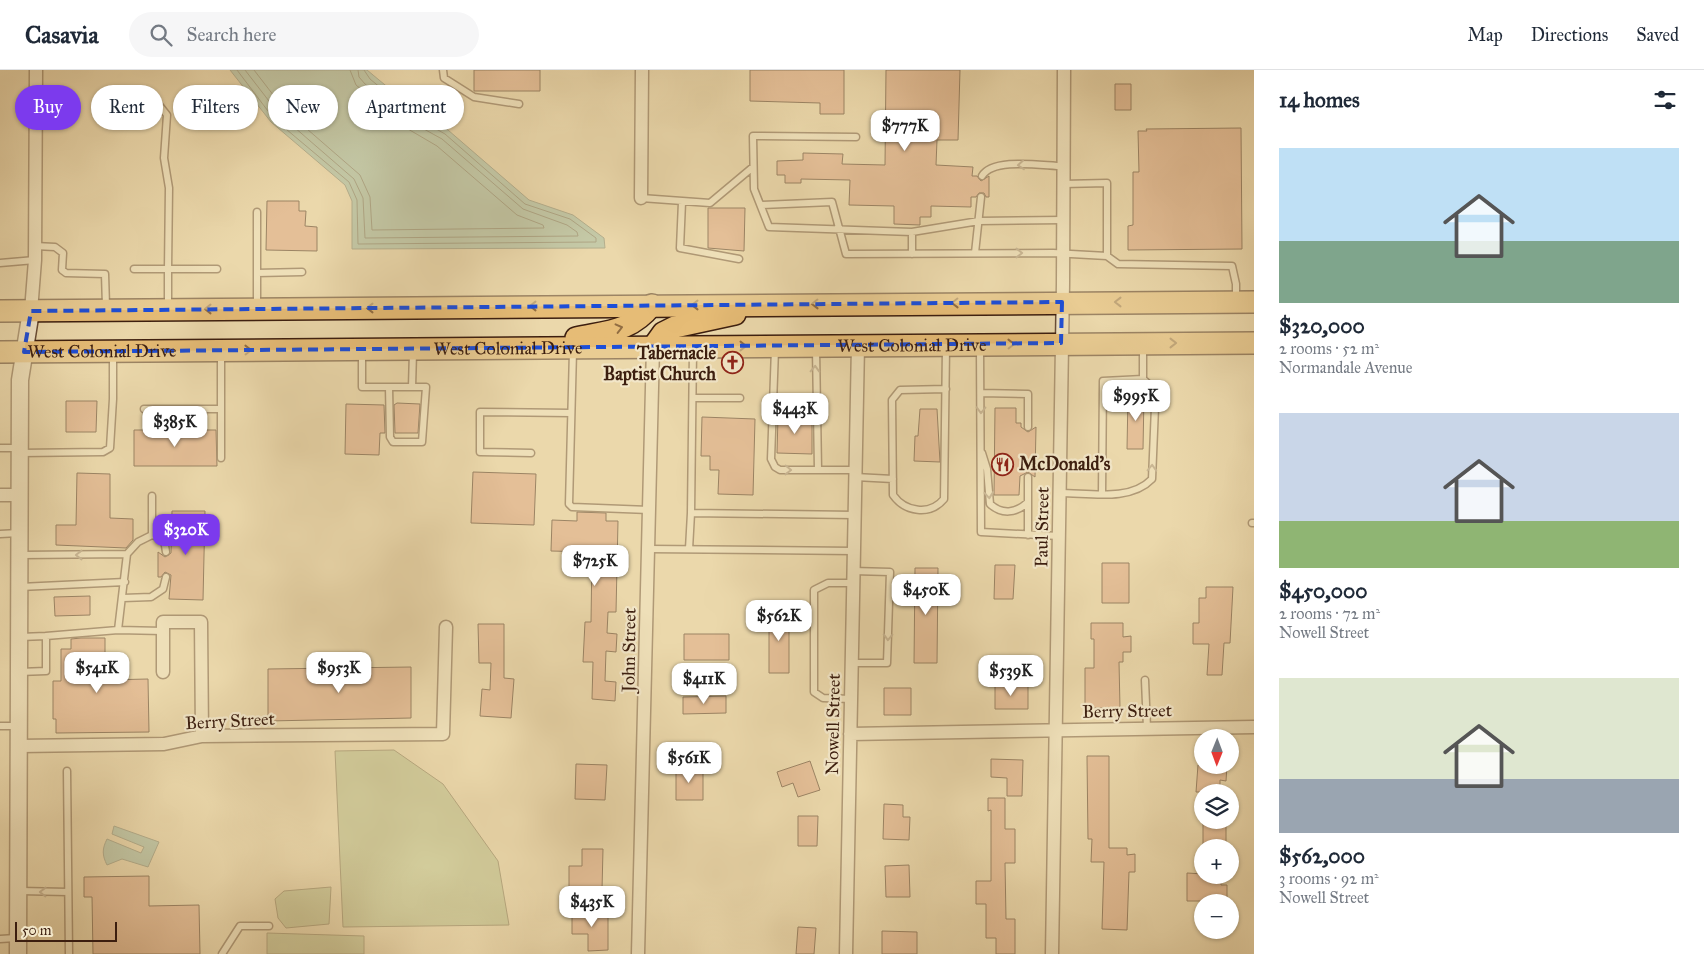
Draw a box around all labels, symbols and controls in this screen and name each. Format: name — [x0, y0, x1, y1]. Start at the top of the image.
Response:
search box — [129, 12, 479, 57]
text: Casavia — [25, 20, 99, 50]
icon: search — [147, 21, 175, 49]
text: Search here — [187, 23, 276, 46]
text: Map — [1467, 24, 1503, 46]
text: Directions — [1531, 24, 1608, 46]
text: Saved — [1636, 24, 1679, 46]
chip: Buy — [15, 85, 81, 130]
chip: Rent — [91, 85, 163, 130]
chip: Filters — [173, 85, 258, 130]
chip: New — [268, 85, 338, 130]
chip: Apartment — [348, 85, 464, 130]
icon: filters — [1651, 86, 1679, 114]
text: 14 homes — [1279, 87, 1360, 113]
pin: $777K — [870, 109, 940, 152]
text: $777K — [882, 116, 928, 135]
one-way arrow — [1016, 159, 1024, 170]
icon: home — [1434, 181, 1524, 271]
one-way arrow — [1016, 248, 1023, 258]
one-way arrow — [1114, 297, 1122, 307]
one-way arrow — [951, 298, 959, 308]
one-way arrow — [811, 299, 819, 309]
one-way arrow — [691, 300, 698, 310]
one-way arrow — [528, 301, 536, 311]
one-way arrow — [366, 302, 374, 313]
one-way arrow — [203, 304, 211, 314]
text: $320,000 — [1279, 313, 1365, 339]
one-way arrow — [614, 323, 623, 334]
street label: West Colonial Drive — [837, 334, 986, 357]
street label: West Colonial Drive — [433, 337, 582, 360]
one-way arrow — [1170, 338, 1178, 348]
one-way arrow — [1008, 339, 1015, 349]
text: 2 rooms · 52 m² — [1279, 339, 1379, 358]
street label: West Colonial Drive — [27, 340, 176, 363]
one-way arrow — [740, 341, 748, 351]
place label: Tabernacle Baptist Church — [603, 342, 717, 386]
one-way arrow — [244, 345, 252, 355]
church icon: Tabernacle Baptist Church — [720, 351, 744, 375]
text: Normandale Avenue — [1279, 358, 1413, 377]
one-way arrow — [810, 365, 821, 373]
pin: $995K — [1101, 380, 1171, 422]
text: $995K — [1113, 386, 1159, 405]
pin: $443K — [760, 392, 830, 435]
text: $443K — [772, 399, 818, 418]
pin: $385K — [140, 406, 210, 448]
one-way arrow — [976, 407, 986, 415]
text: $385K — [153, 412, 197, 431]
icon: home — [1434, 446, 1524, 536]
restaurant icon: McDonald's — [991, 452, 1015, 476]
place label: McDonald's — [1019, 453, 1111, 475]
one-way arrow — [1147, 464, 1158, 472]
one-way arrow — [784, 465, 792, 475]
street label: Paul Street — [1030, 486, 1054, 568]
one-way arrow — [984, 491, 995, 499]
pin: $320K — [151, 514, 221, 556]
text: $320K — [164, 520, 208, 539]
pin: $725K — [560, 544, 630, 587]
one-way arrow — [74, 550, 82, 560]
text: $725K — [573, 551, 617, 570]
pin: $450K — [891, 574, 961, 616]
text: $450,000 — [1279, 578, 1367, 604]
text: $450K — [903, 580, 949, 599]
pin: $562K — [744, 600, 814, 642]
text: 2 rooms · 72 m² — [1279, 604, 1380, 623]
text: $562K — [757, 606, 801, 625]
street label: John Street — [617, 607, 642, 694]
text: Nowell Street — [1279, 623, 1369, 642]
one-way arrow — [882, 633, 893, 641]
pin: $541K — [62, 652, 132, 694]
pin: $953K — [304, 652, 374, 694]
pin: $539K — [976, 654, 1046, 697]
text: $541K — [75, 658, 119, 677]
text: $953K — [317, 658, 361, 677]
text: $539K — [989, 661, 1033, 680]
pin: $411K — [669, 662, 739, 705]
text: $411K — [683, 669, 725, 688]
street label: Nowell Street — [821, 672, 845, 775]
street label: Berry Street — [1082, 699, 1173, 723]
street label: Berry Street — [185, 708, 276, 734]
icon: home — [1434, 711, 1524, 801]
north arrow — [1194, 729, 1239, 774]
map controls — [1194, 729, 1239, 939]
pin: $561K — [654, 742, 724, 784]
text: $561K — [668, 748, 710, 767]
button: layers — [1194, 784, 1239, 829]
button: + — [1194, 839, 1239, 884]
text: $562,000 — [1279, 843, 1365, 869]
text: 3 rooms · 92 m² — [1279, 869, 1379, 888]
pin: $435K — [557, 886, 627, 928]
one-way arrow — [39, 887, 46, 897]
text: Nowell Street — [1279, 888, 1369, 907]
text: $435K — [570, 892, 614, 911]
button: − — [1194, 894, 1239, 939]
scale bar — [15, 919, 118, 942]
text: 50 m — [22, 922, 51, 939]

